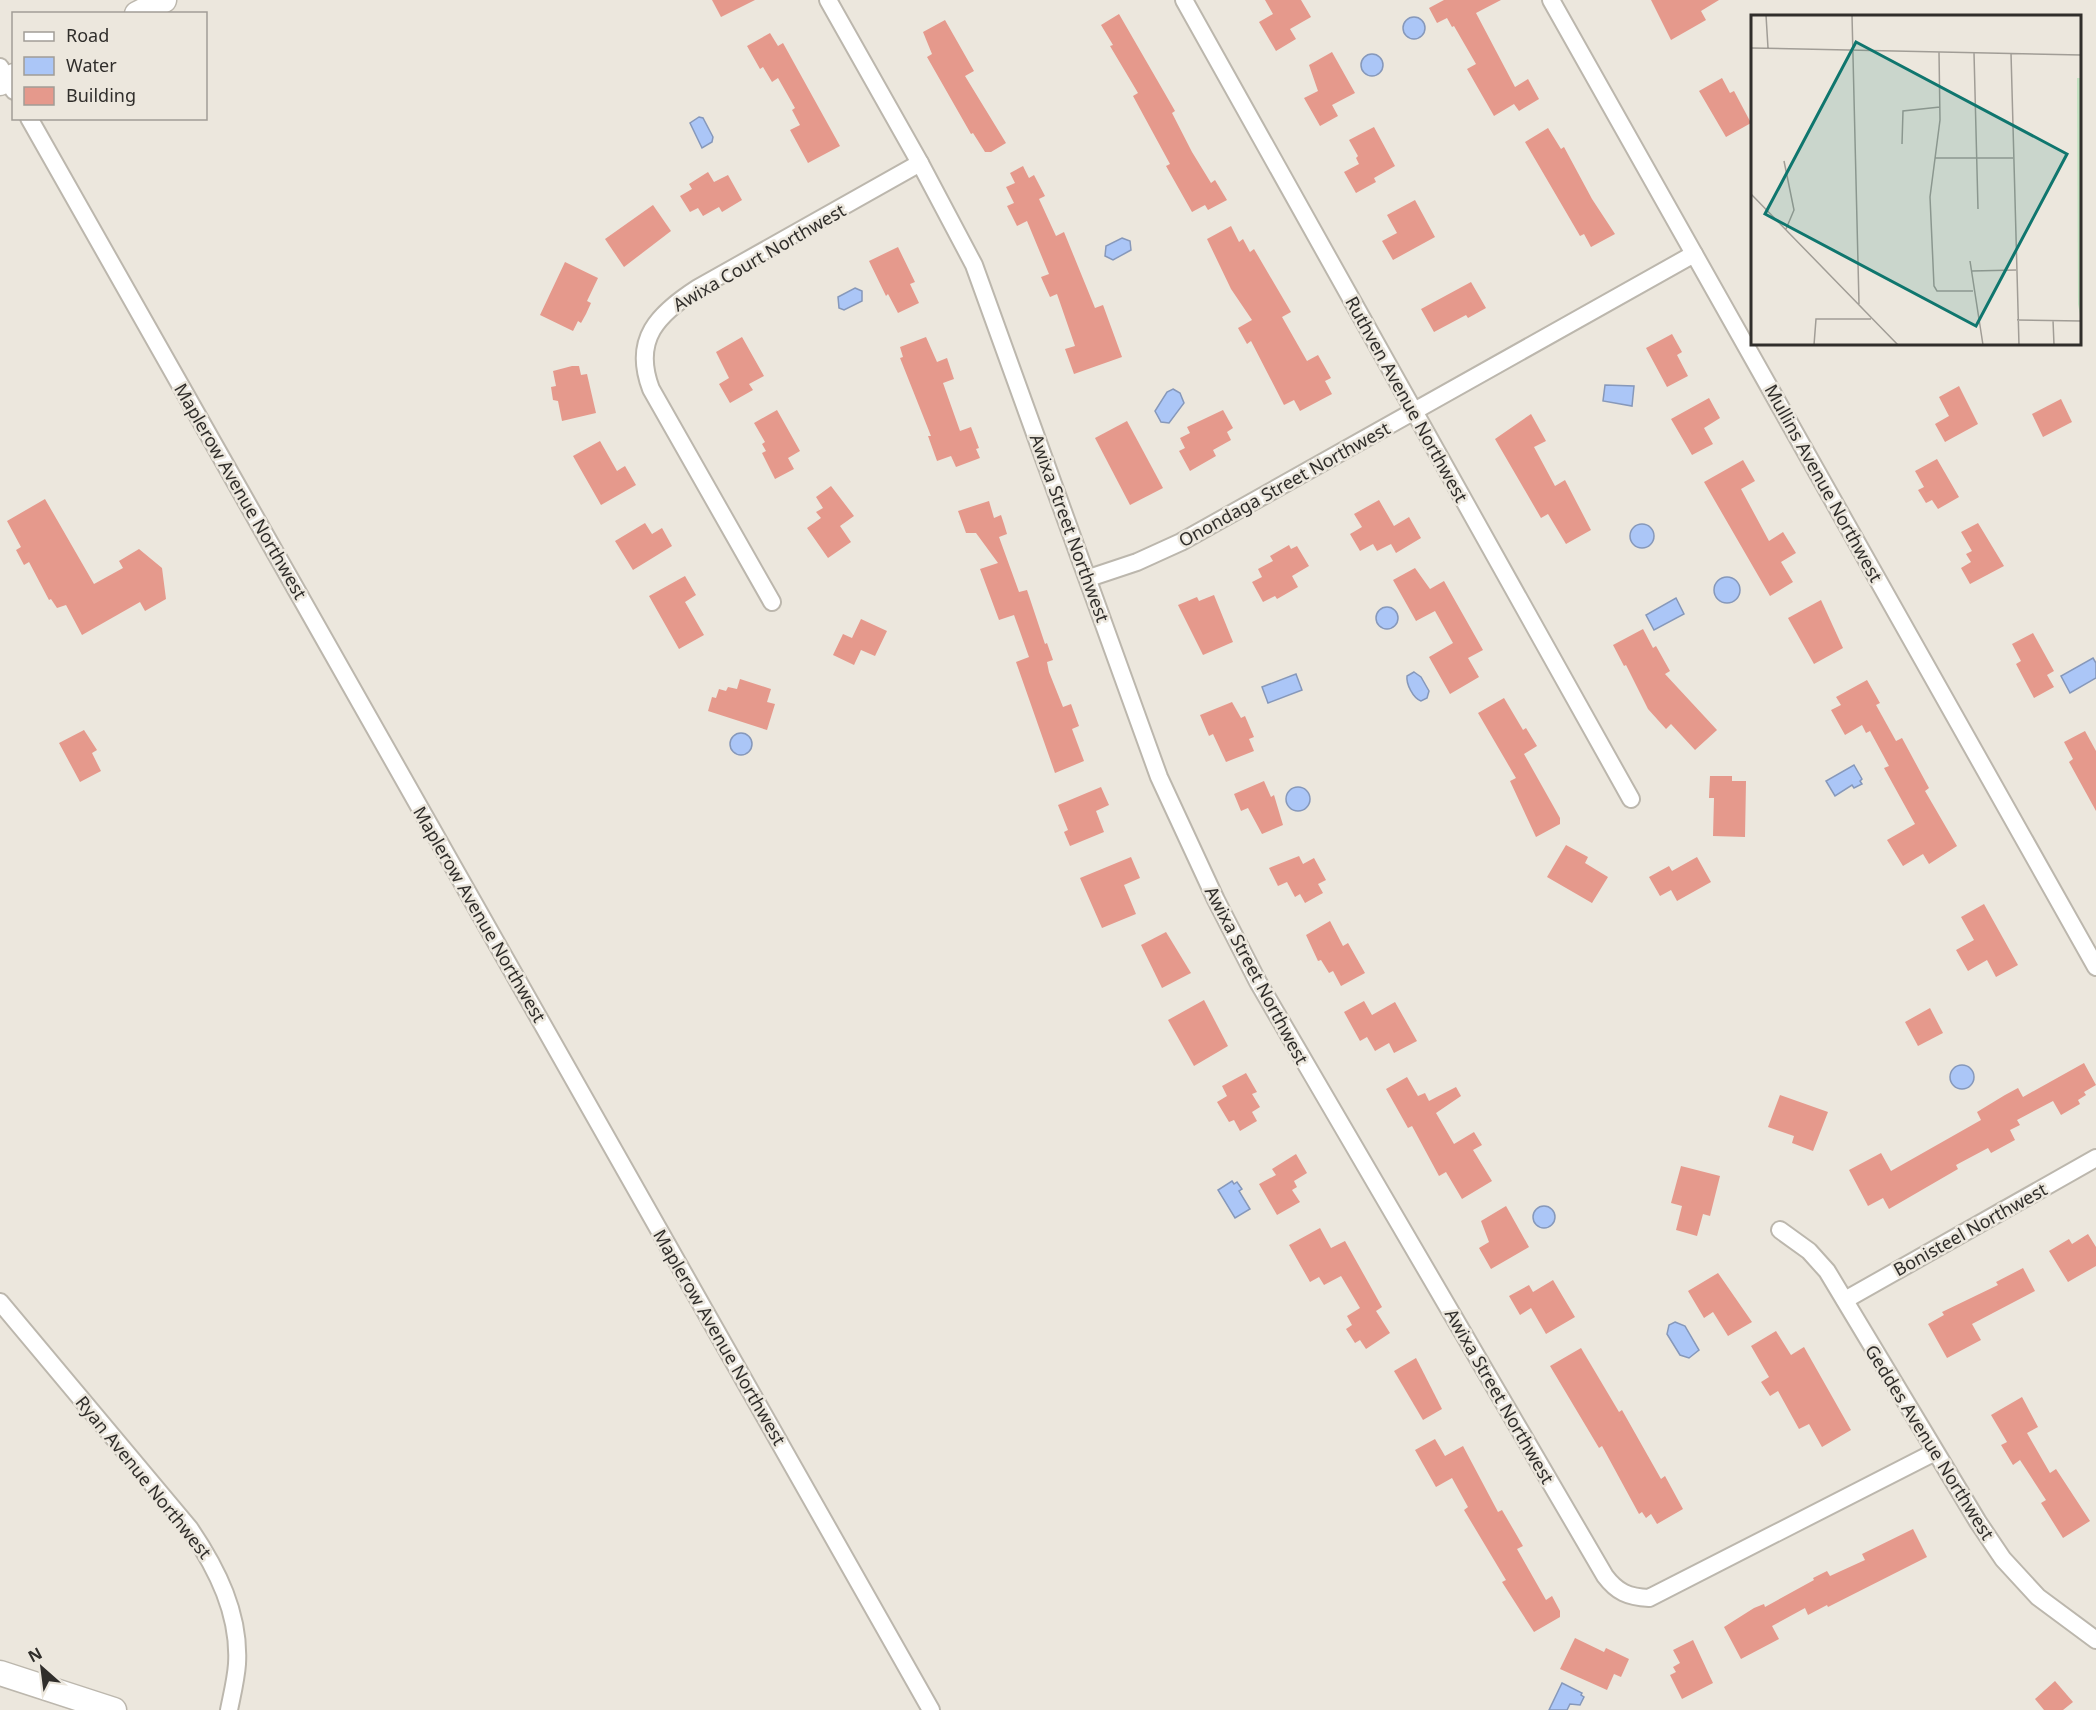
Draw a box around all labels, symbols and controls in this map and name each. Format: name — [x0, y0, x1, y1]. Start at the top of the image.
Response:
legend — [12, 12, 207, 120]
inset map — [1751, 15, 2081, 345]
text: Road — [66, 23, 109, 47]
text: Water — [66, 53, 117, 77]
text: Building — [66, 83, 136, 107]
street label: Awixa Court Northwest — [668, 197, 850, 316]
street label: Ruthven Avenue Northwest — [1340, 292, 1474, 507]
street label: Maplerow Avenue Northwest — [169, 379, 313, 604]
street label: Mullins Avenue Northwest — [1760, 380, 1889, 587]
street label: Onondaga Street Northwest — [1174, 416, 1394, 552]
street label: Awixa Street Northwest — [1025, 431, 1115, 626]
street label: Maplerow Avenue Northwest — [408, 802, 552, 1027]
street label: Awixa Street Northwest — [1200, 882, 1314, 1069]
street label: Bonisteel Northwest — [1889, 1177, 2052, 1281]
street label: Maplerow Avenue Northwest — [648, 1225, 792, 1450]
street label: Awixa Street Northwest — [1440, 1304, 1560, 1488]
street label: Geddes Avenue Northwest — [1860, 1340, 2000, 1545]
street label: Ryan Avenue Northwest — [71, 1390, 218, 1564]
north arrow — [12, 1638, 72, 1698]
text: N — [24, 1642, 46, 1668]

